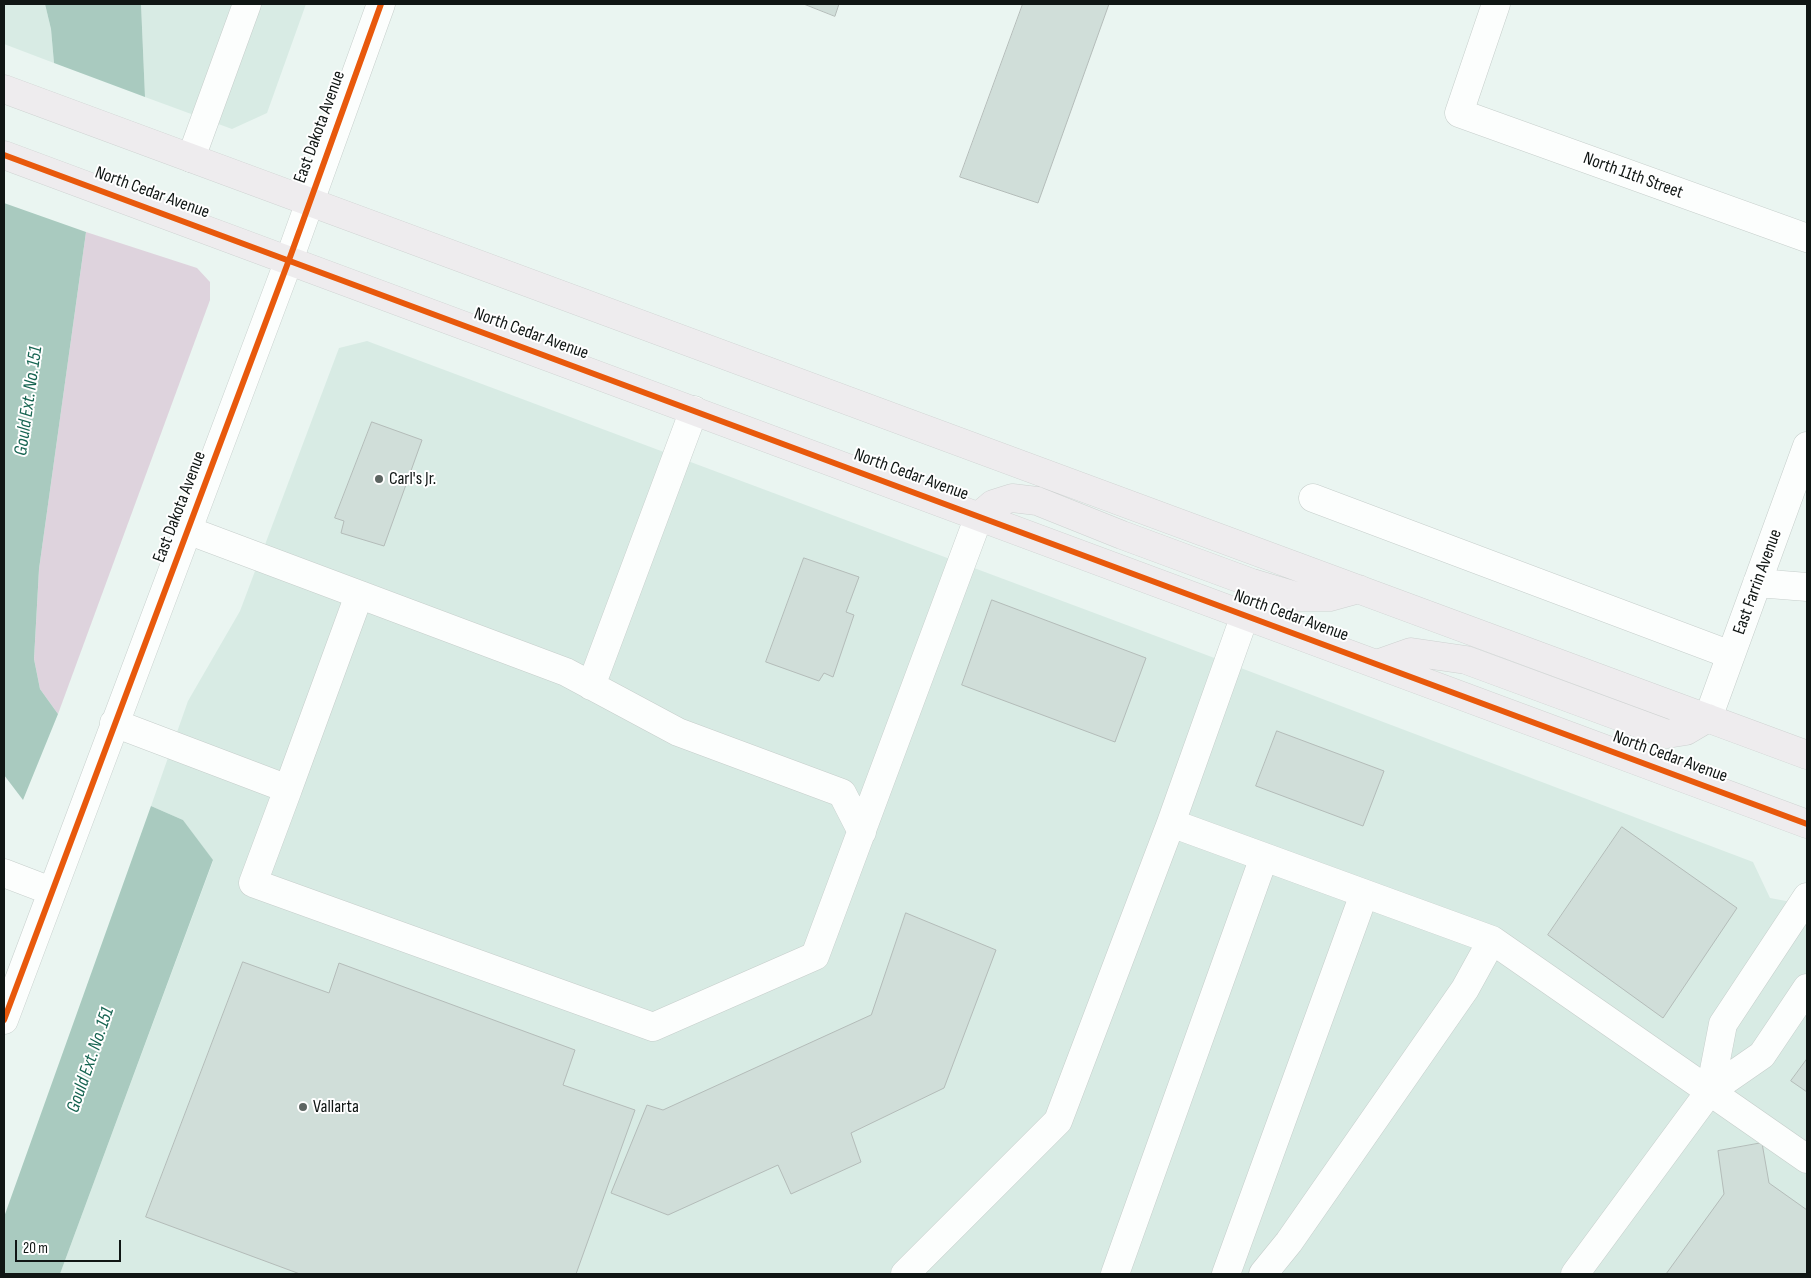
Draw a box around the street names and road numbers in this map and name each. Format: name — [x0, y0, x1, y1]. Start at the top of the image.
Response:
street label: East Dakota Avenue — [290, 68, 350, 186]
street label: North 11th Street — [1580, 148, 1686, 204]
street label: North Cedar Avenue — [92, 162, 212, 224]
street label: North Cedar Avenue — [471, 303, 591, 365]
street label: North Cedar Avenue — [851, 444, 971, 506]
street label: East Dakota Avenue — [149, 448, 211, 566]
street label: East Farrin Avenue — [1729, 526, 1787, 638]
street label: North Cedar Avenue — [1231, 585, 1351, 647]
street label: North Cedar Avenue — [1610, 726, 1730, 788]

